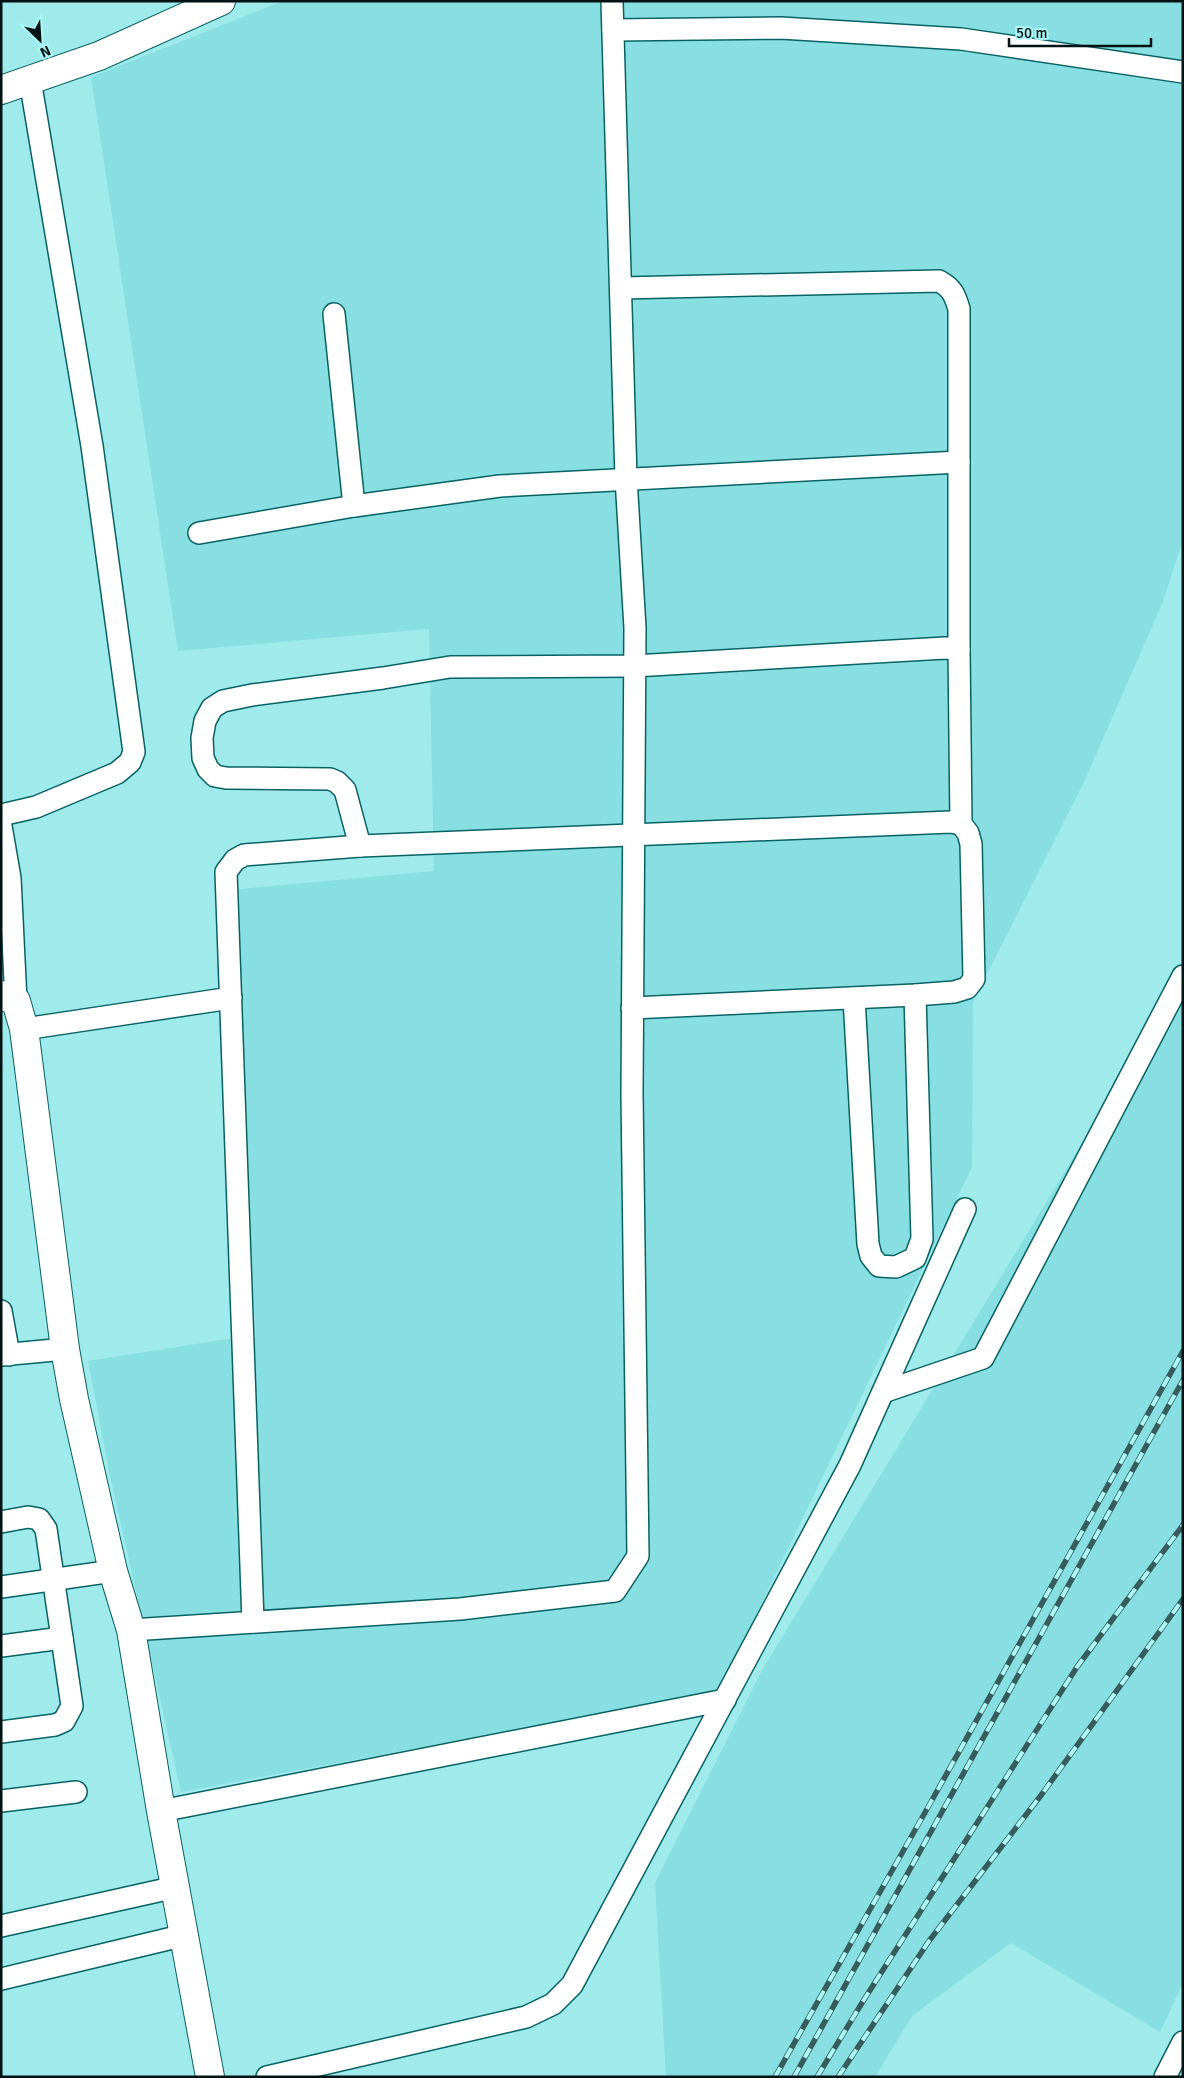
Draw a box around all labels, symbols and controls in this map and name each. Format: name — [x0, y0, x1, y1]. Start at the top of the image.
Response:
north arrow — [15, 15, 65, 65]
scale bar — [1009, 15, 1152, 47]
text: 50 m — [1016, 24, 1047, 42]
text: N — [37, 42, 53, 61]

